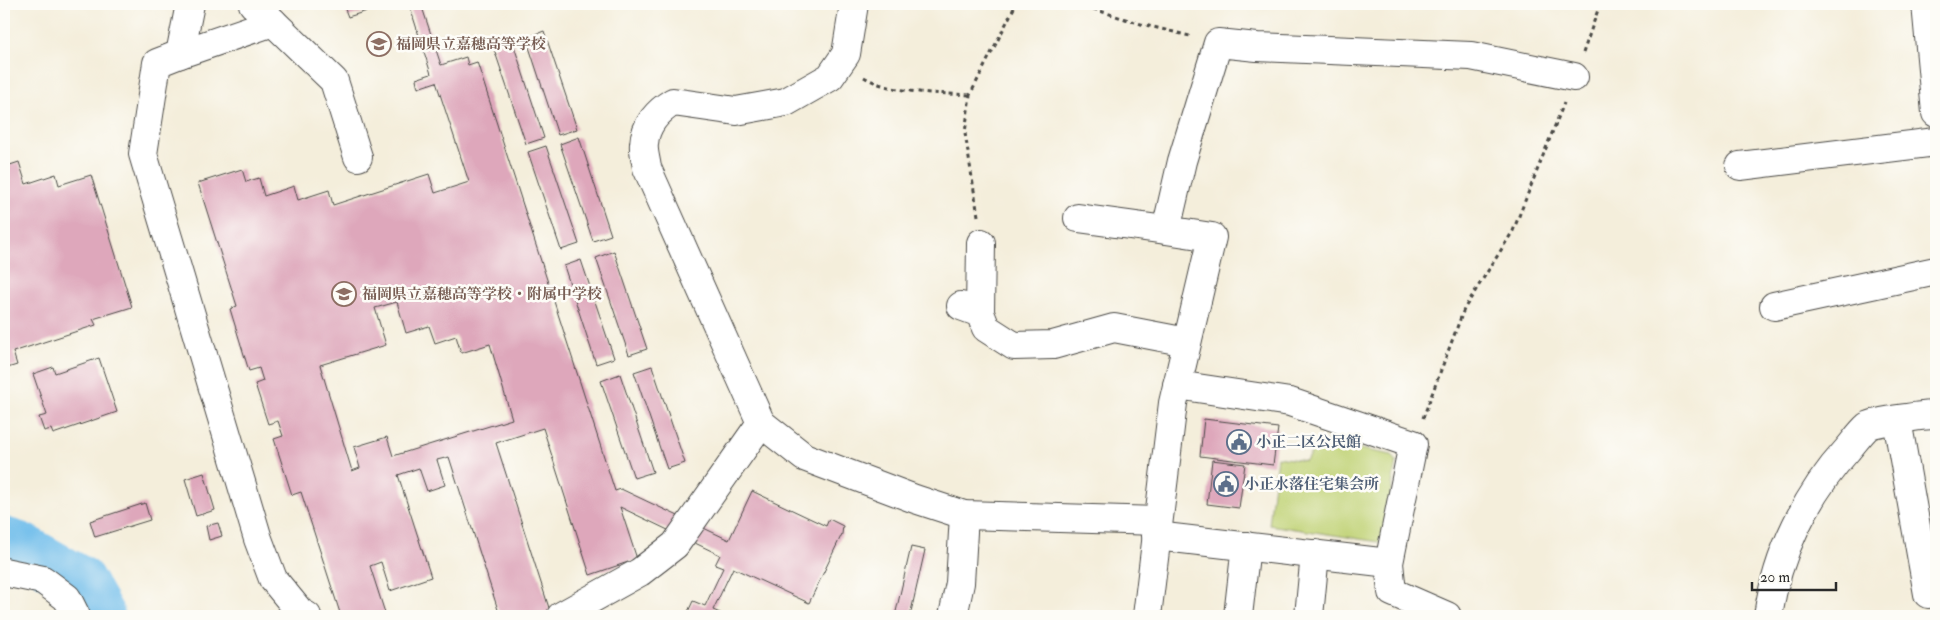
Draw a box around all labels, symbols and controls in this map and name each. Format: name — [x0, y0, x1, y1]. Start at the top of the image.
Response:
school or university icon: 福岡県立嘉穂高等学校 — [366, 31, 392, 57]
place label: 福岡県立嘉穂高等学校 — [396, 35, 546, 54]
school or university icon: 福岡県立嘉穂高等学校・附属中学校 — [331, 281, 357, 307]
place label: 福岡県立嘉穂高等学校・附属中学校 — [362, 285, 602, 304]
public building icon: 小正二区公民館 — [1226, 429, 1252, 455]
place label: 小正二区公民館 — [1256, 433, 1361, 452]
public building icon: 小正水落住宅集会所 — [1213, 471, 1239, 497]
place label: 小正水落住宅集会所 — [1244, 475, 1379, 494]
scale bar — [1752, 560, 1836, 592]
text: 20 m — [1760, 568, 1790, 587]

